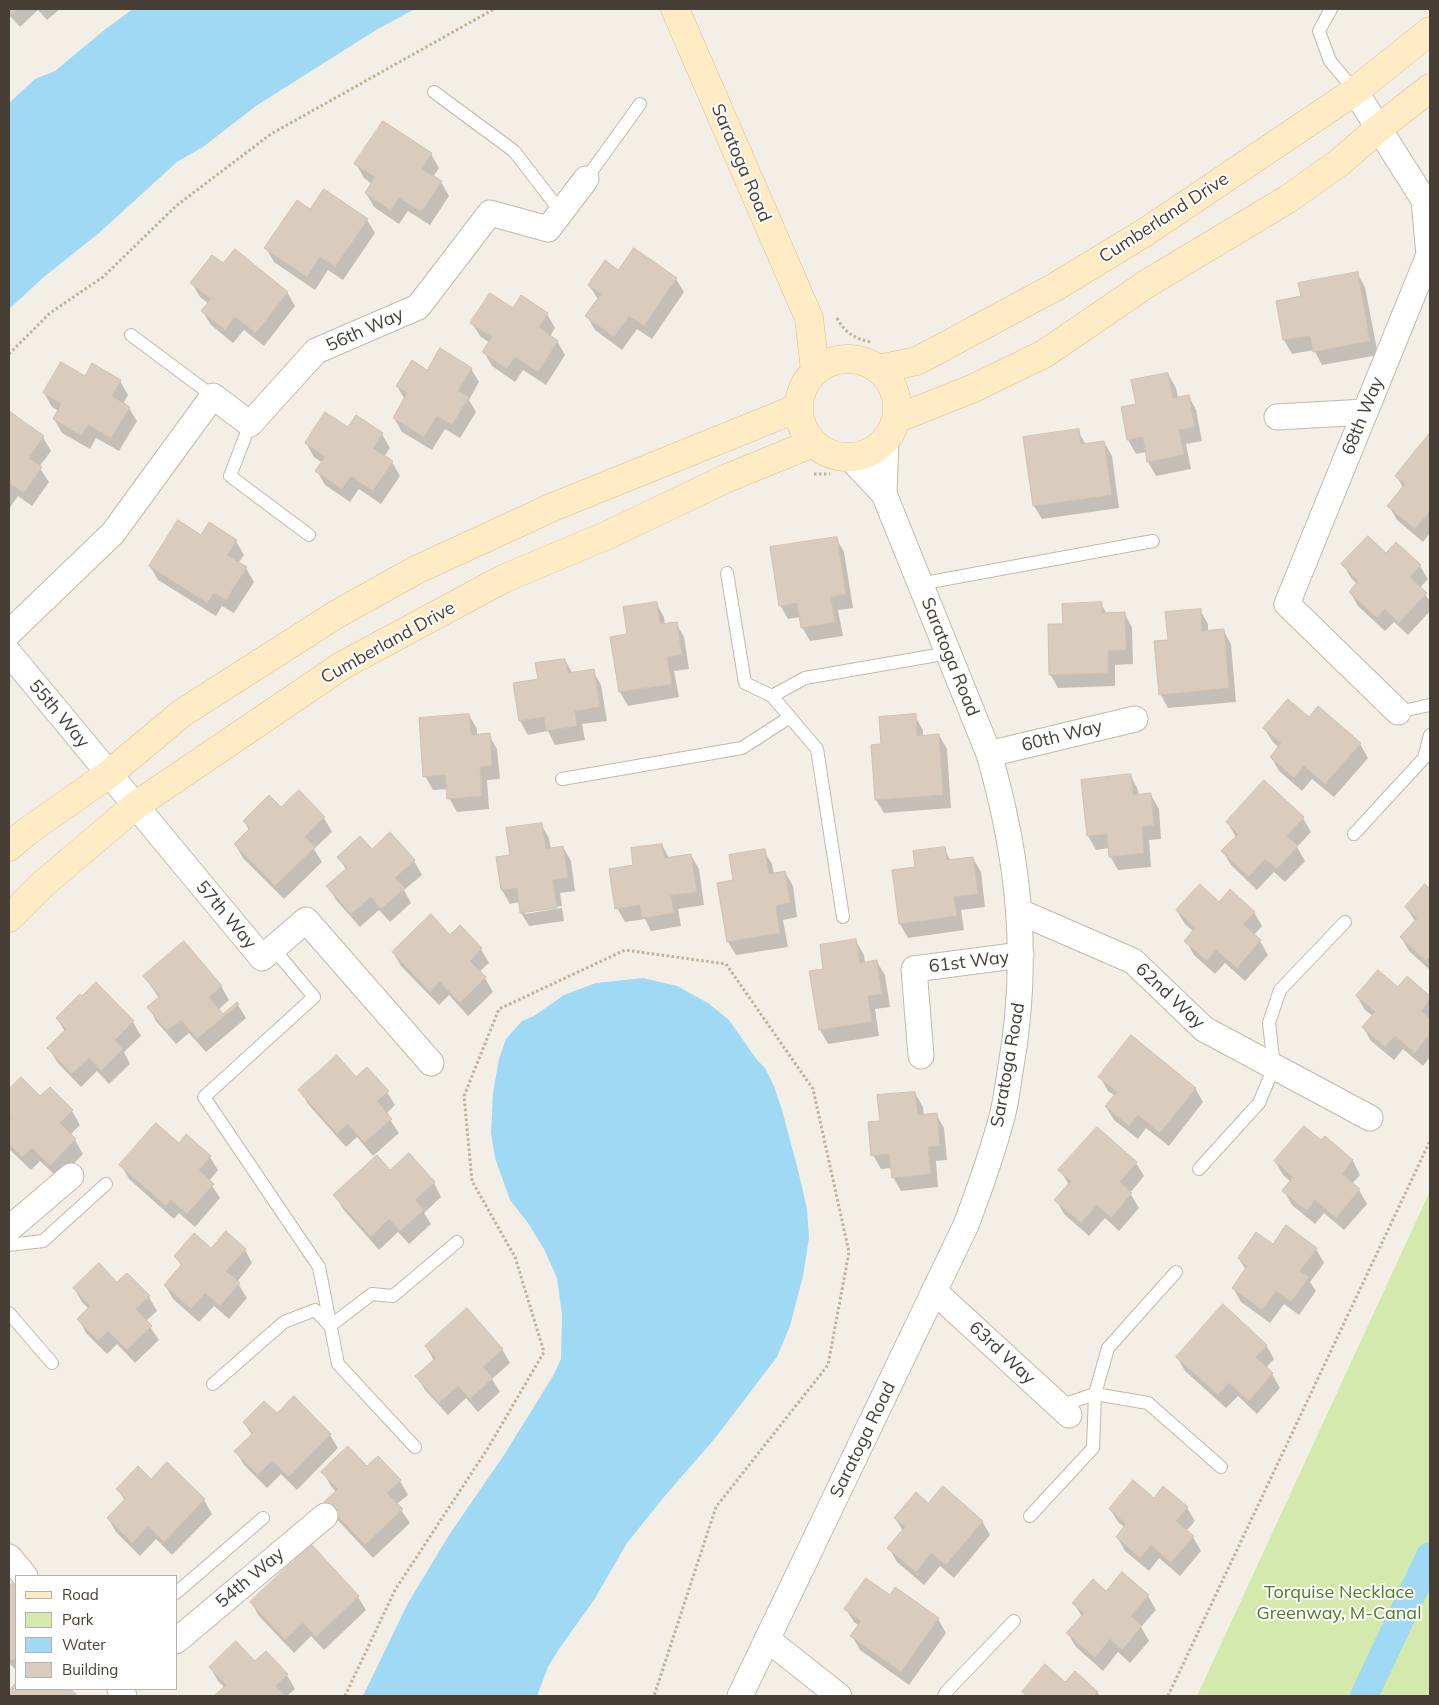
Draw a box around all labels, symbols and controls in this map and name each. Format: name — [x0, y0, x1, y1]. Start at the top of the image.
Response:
street label: Saratoga Road — [706, 101, 776, 225]
street label: Cumberland Drive — [1095, 168, 1233, 268]
street label: 56th Way — [323, 303, 407, 357]
street label: 68th Way — [1338, 374, 1388, 458]
street label: Saratoga Road — [916, 594, 984, 720]
street label: Cumberland Drive — [317, 597, 459, 689]
street label: 55th Way — [24, 675, 94, 753]
street label: 60th Way — [1019, 716, 1105, 756]
street label: 57th Way — [191, 876, 261, 954]
street label: 61st Way — [928, 946, 1010, 978]
street label: 62nd Way — [1131, 958, 1209, 1034]
street label: Saratoga Road — [986, 1001, 1030, 1129]
street label: 63rd Way — [964, 1317, 1040, 1389]
street label: Saratoga Road — [826, 1379, 900, 1501]
street label: 54th Way — [211, 1543, 289, 1613]
legend — [15, 1575, 178, 1690]
park label: Torquise Necklace Greenway, M-Canal — [1257, 1582, 1421, 1625]
text: Road — [62, 1585, 99, 1604]
text: Park — [62, 1610, 94, 1629]
text: Water — [62, 1635, 106, 1654]
text: Building — [62, 1660, 118, 1679]

